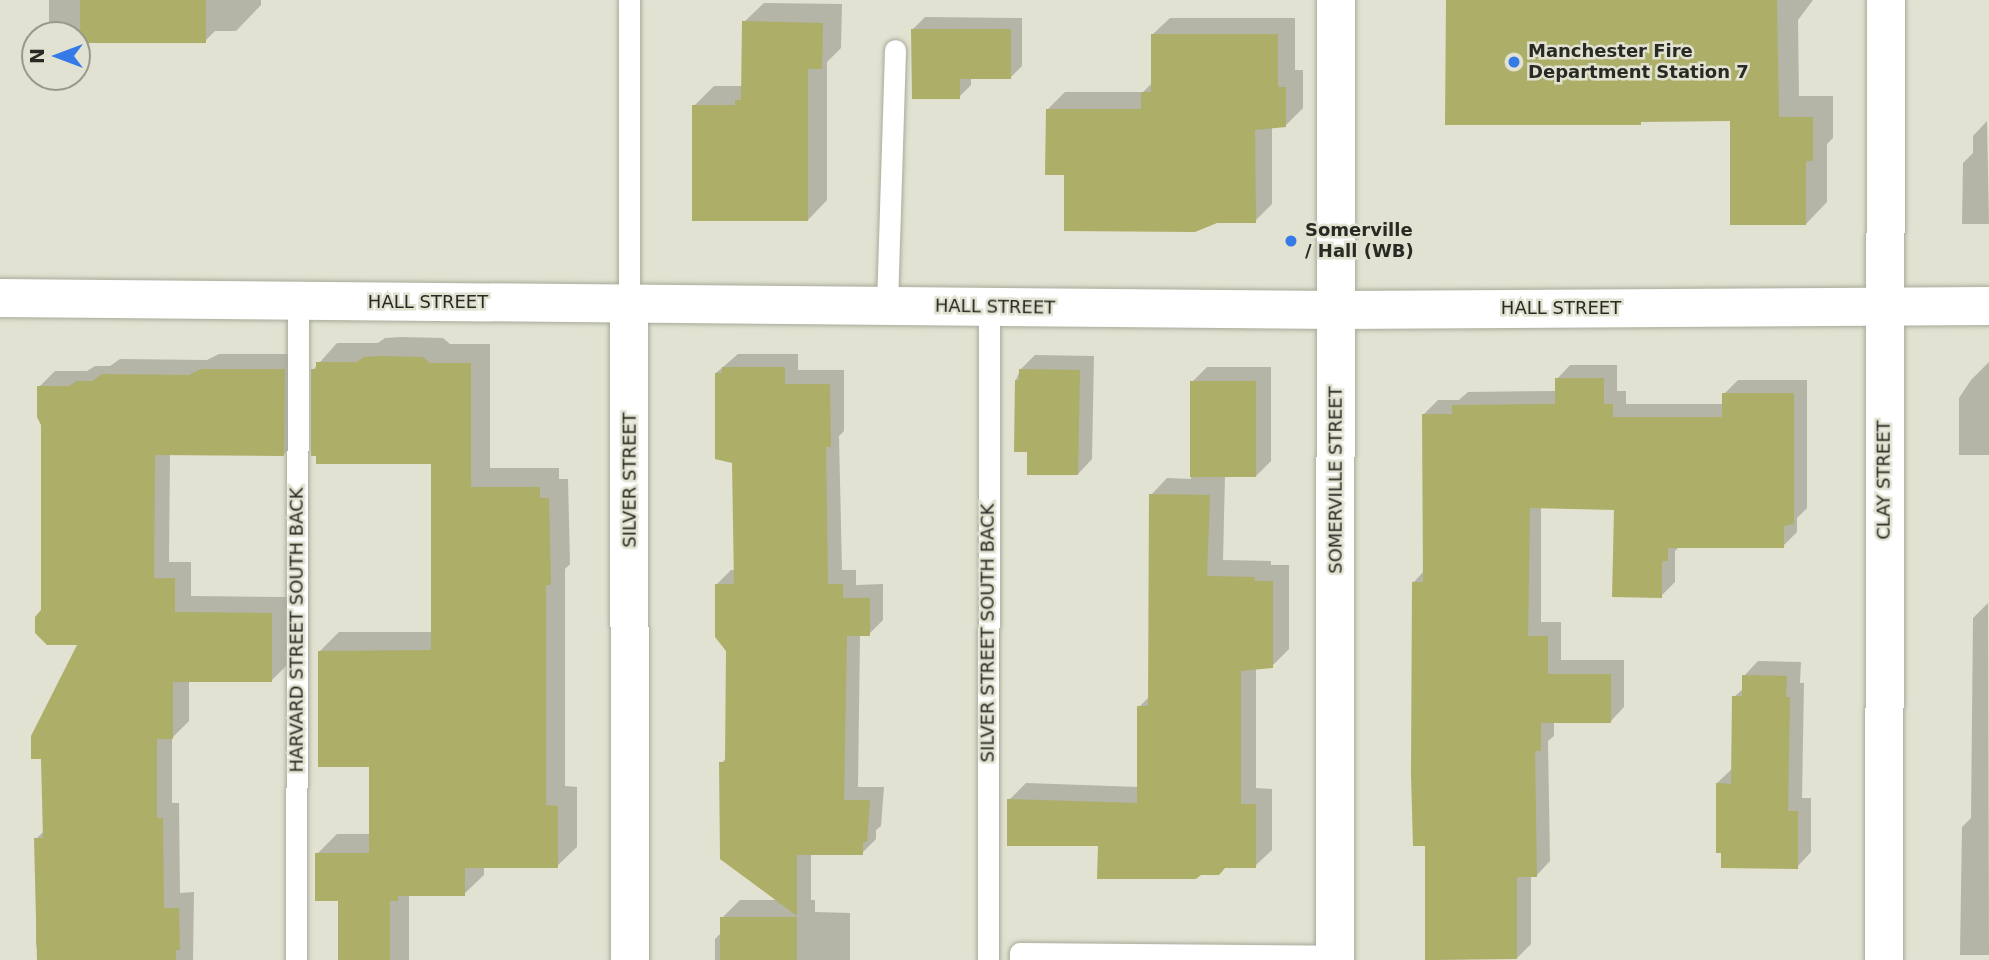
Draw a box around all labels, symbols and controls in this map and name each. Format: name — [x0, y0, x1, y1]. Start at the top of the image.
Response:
north arrow — [21, 21, 91, 91]
place label: Manchester Fire Department Station 7 — [1528, 41, 1749, 84]
text: N — [26, 48, 48, 64]
marker: Manchester Fire Department Station 7 — [1506, 54, 1522, 70]
place label: Somerville / Hall (WB) — [1305, 220, 1414, 262]
marker: Somerville / Hall (WB) — [1283, 233, 1299, 249]
street label: HALL STREET — [368, 291, 488, 313]
street label: HALL STREET — [935, 295, 1055, 319]
street label: HALL STREET — [1501, 297, 1621, 319]
street label: SOMERVILLE STREET — [1325, 386, 1347, 574]
street label: SILVER STREET — [619, 412, 641, 548]
street label: CLAY STREET — [1873, 420, 1895, 540]
street label: HARVARD STREET SOUTH BACK — [286, 487, 308, 773]
street label: SILVER STREET SOUTH BACK — [977, 504, 999, 762]

